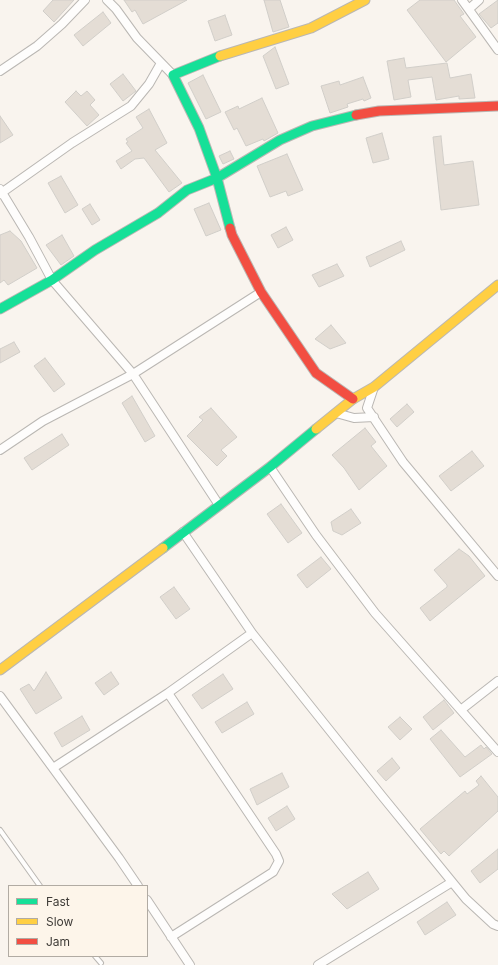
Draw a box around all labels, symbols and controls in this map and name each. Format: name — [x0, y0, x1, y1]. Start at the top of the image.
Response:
legend — [8, 885, 148, 957]
text: Fast — [46, 894, 70, 909]
text: Slow — [46, 914, 73, 929]
text: Jam — [46, 934, 70, 949]

